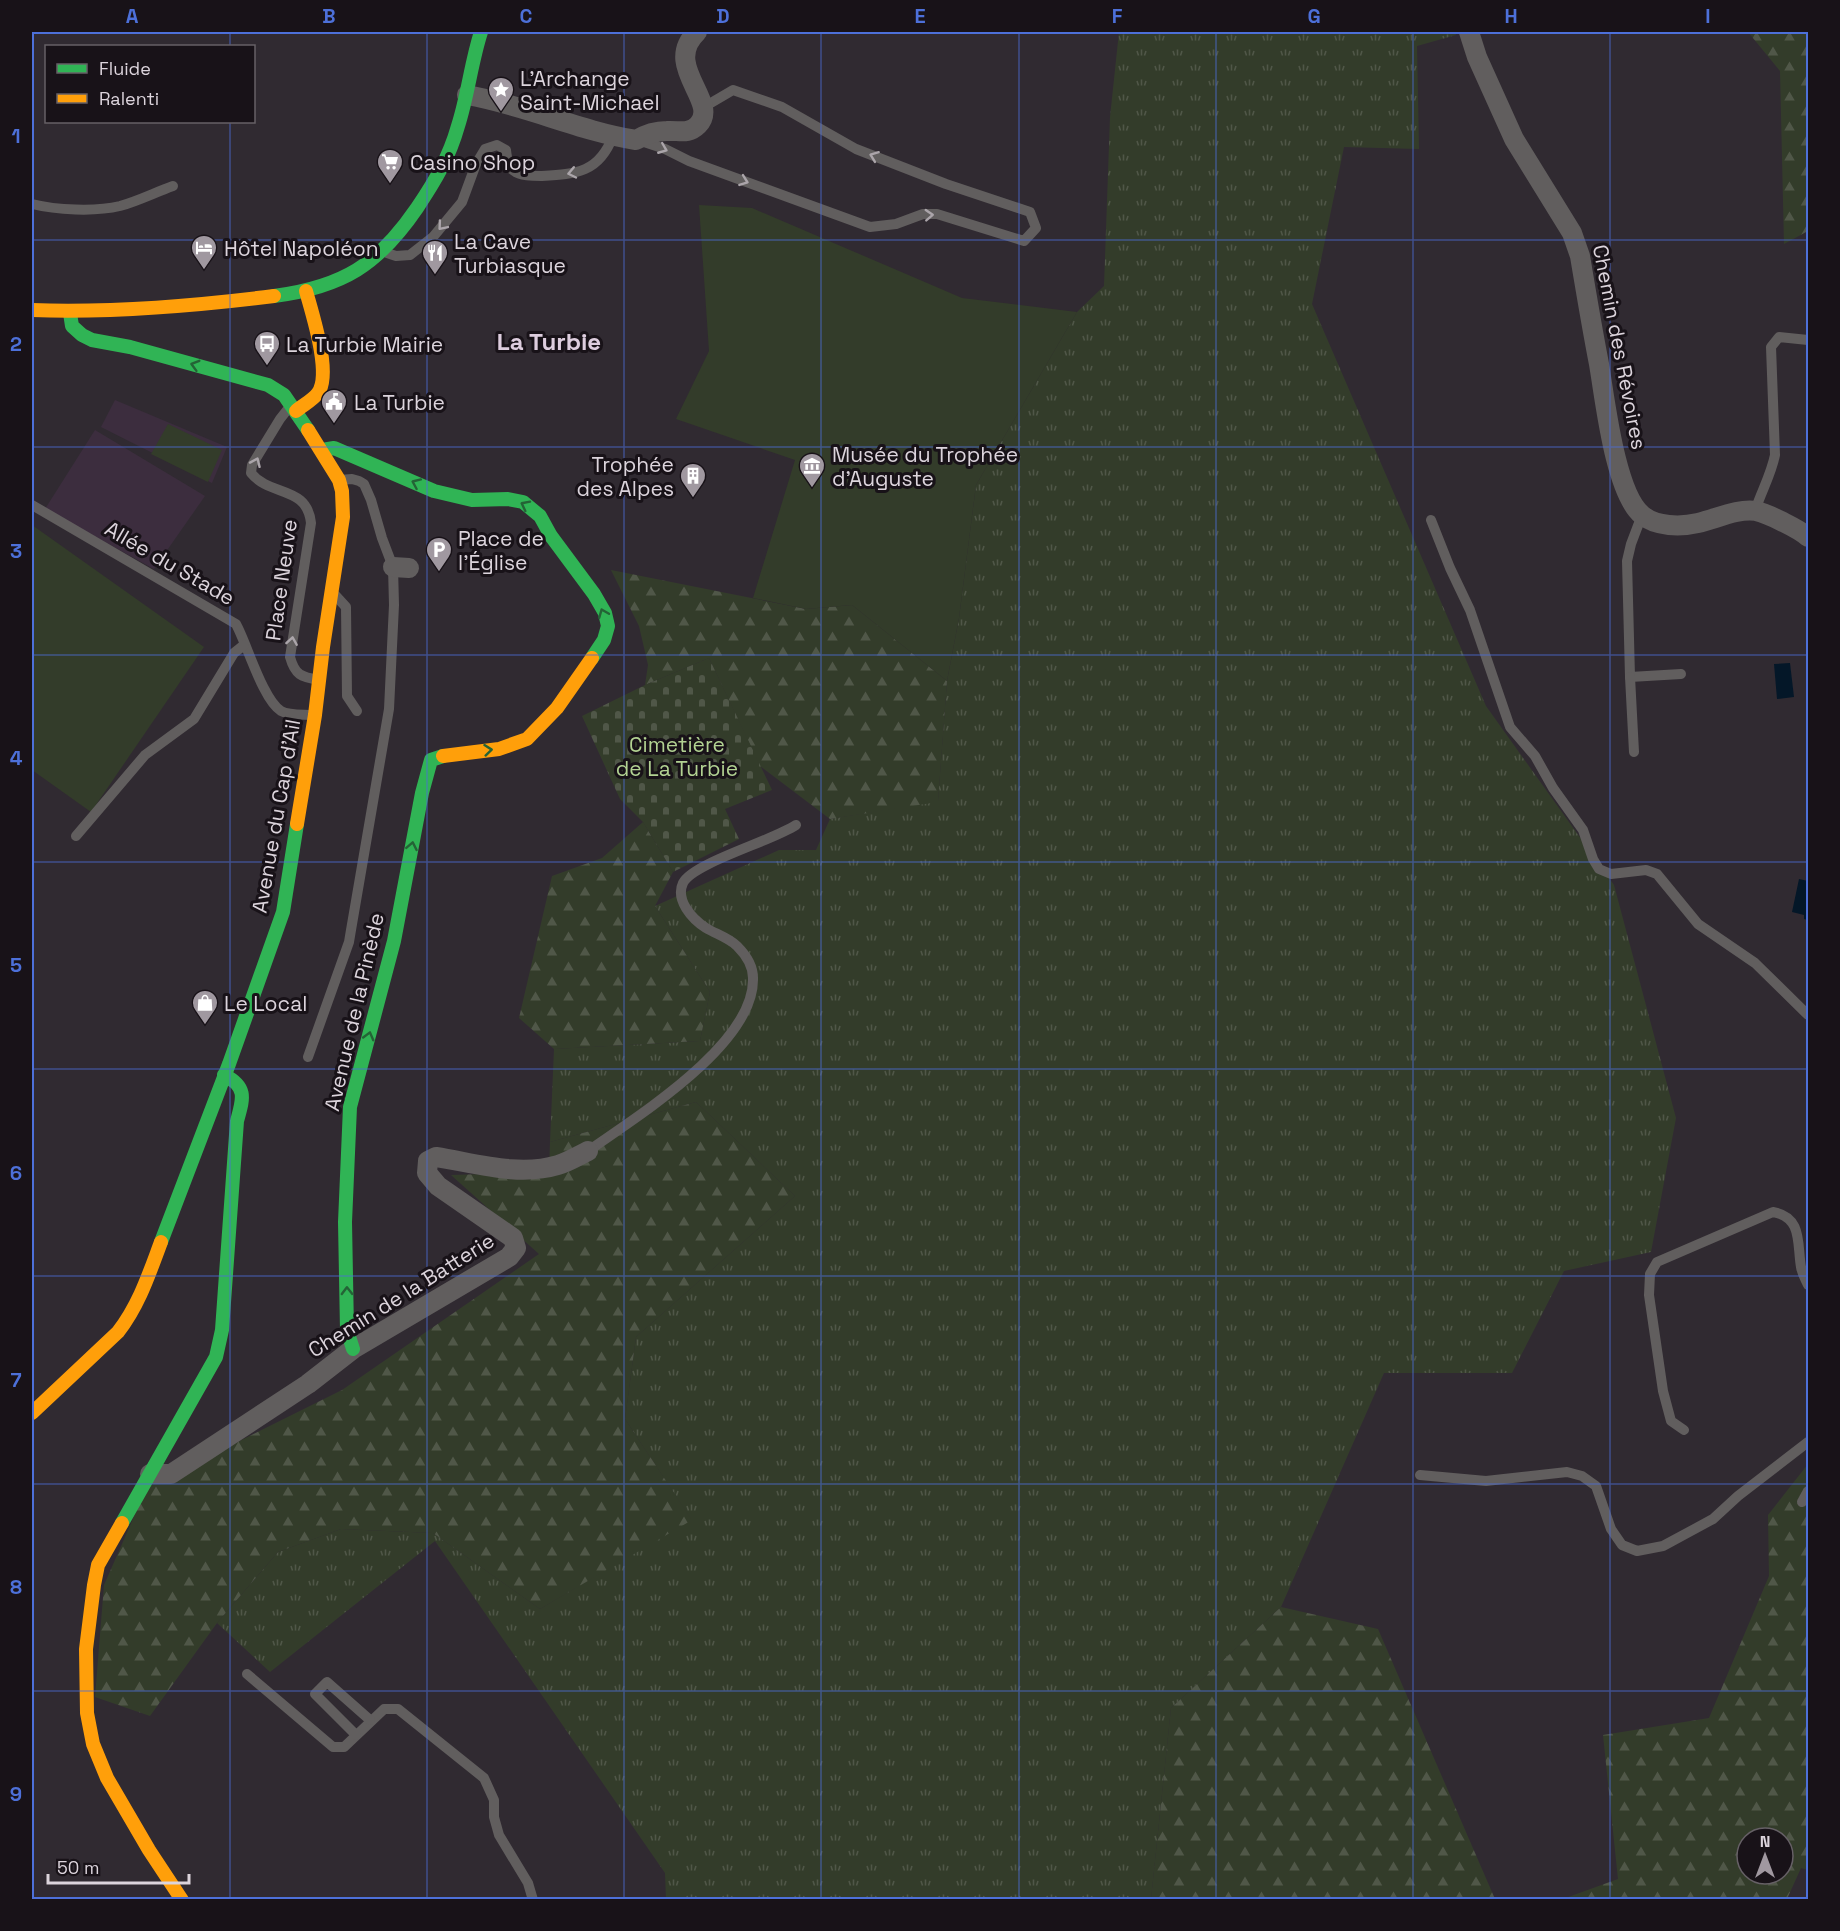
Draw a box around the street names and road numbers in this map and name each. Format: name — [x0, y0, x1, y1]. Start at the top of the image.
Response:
street label: Chemin des Révoires — [1587, 242, 1653, 452]
street label: Allée du Stade — [100, 515, 240, 611]
street label: Place Neuve — [259, 517, 303, 643]
street label: Avenue du Cap d'Ail — [246, 717, 306, 915]
street label: Avenue de la Pinède — [318, 910, 390, 1114]
street label: Chemin de la Batterie — [303, 1227, 499, 1363]

